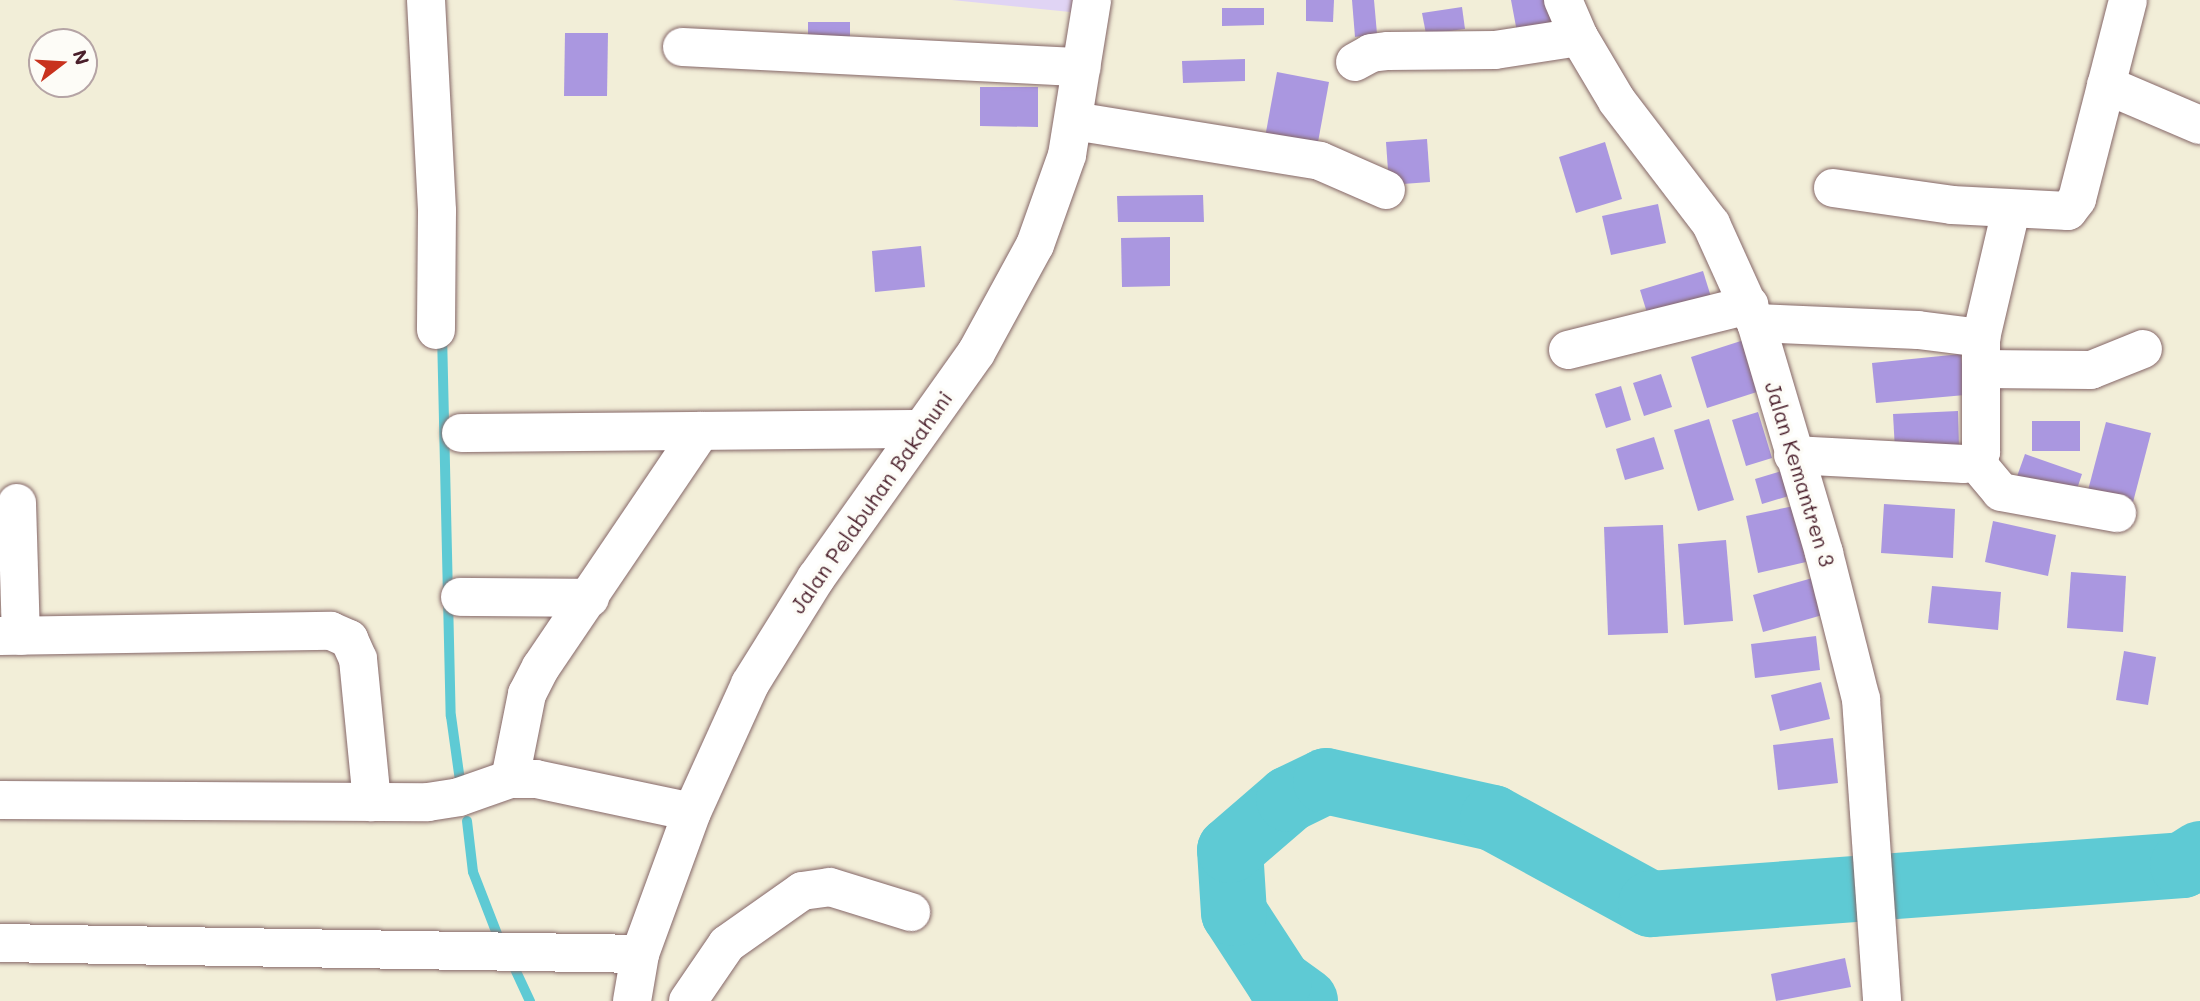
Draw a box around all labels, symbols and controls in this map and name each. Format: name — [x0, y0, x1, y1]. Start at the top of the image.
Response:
north arrow — [28, 28, 98, 98]
text: N — [68, 47, 96, 68]
street label: Jalan Kemantren 3 — [1760, 379, 1840, 569]
street label: Jalan Pelabuhan Bakahuni — [785, 386, 957, 618]

